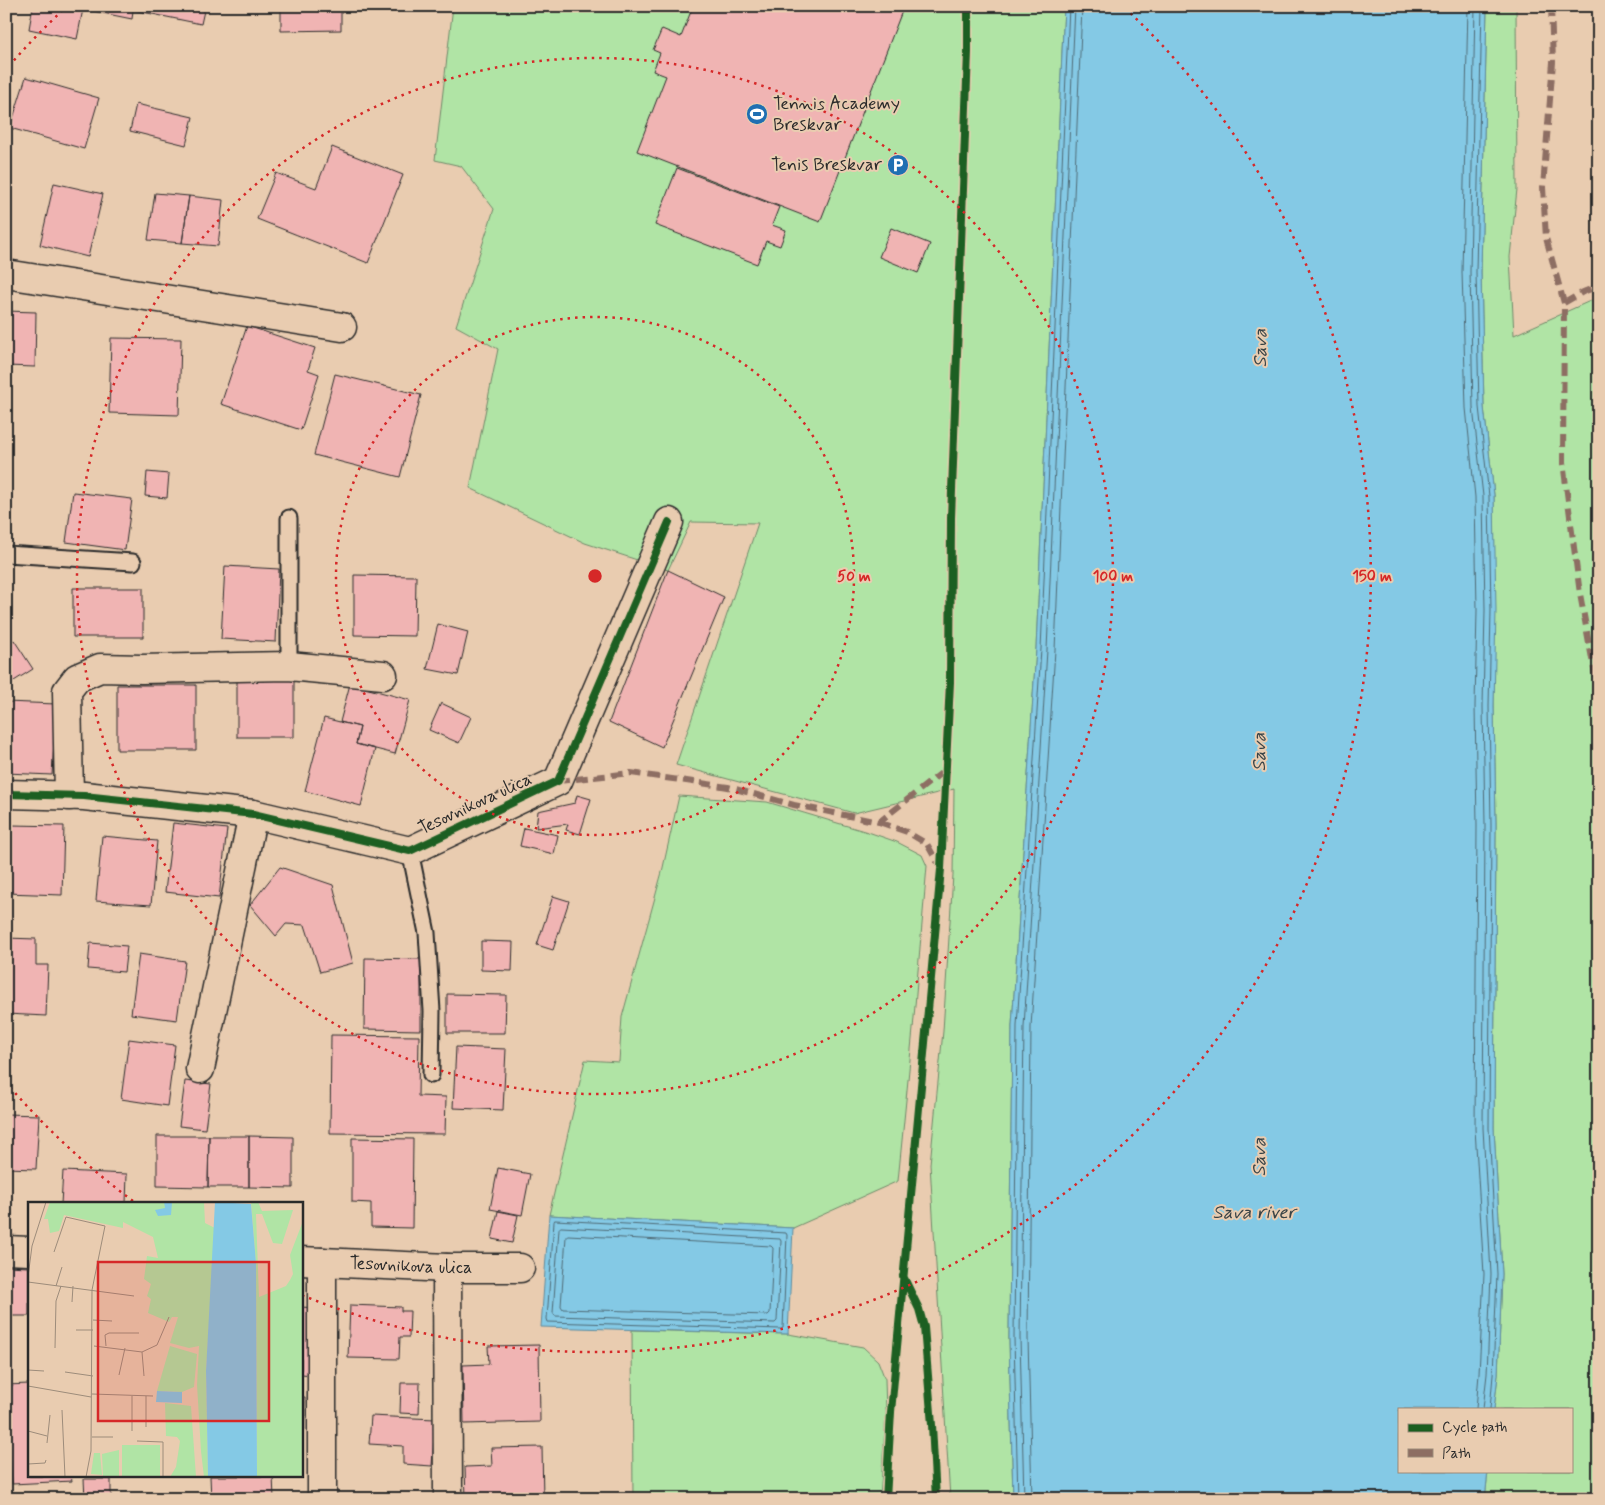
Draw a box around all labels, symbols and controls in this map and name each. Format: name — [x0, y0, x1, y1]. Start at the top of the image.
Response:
place label: Tennis Academy Breskvar — [773, 92, 900, 137]
sports icon: Tennis Academy Breskvar — [745, 102, 769, 126]
place label: Tenis Breskvar — [771, 153, 883, 177]
parking icon: Tenis Breskvar — [886, 153, 910, 177]
water label: Sava — [1248, 328, 1273, 367]
centre of rings — [586, 567, 604, 585]
text: 50 m — [837, 567, 871, 587]
text: 100 m — [1093, 567, 1133, 587]
text: 150 m — [1352, 567, 1392, 587]
water label: Sava — [1247, 732, 1272, 771]
street label: Tesovnikova ulica — [414, 767, 536, 841]
water label: Sava — [1247, 1137, 1272, 1176]
water label: Sava river — [1213, 1200, 1299, 1225]
inset map — [28, 1202, 302, 1478]
street label: Tesovnikova ulica — [349, 1251, 472, 1280]
legend — [1398, 1408, 1572, 1472]
text: Cycle path — [1442, 1418, 1507, 1438]
text: Path — [1442, 1444, 1471, 1464]

